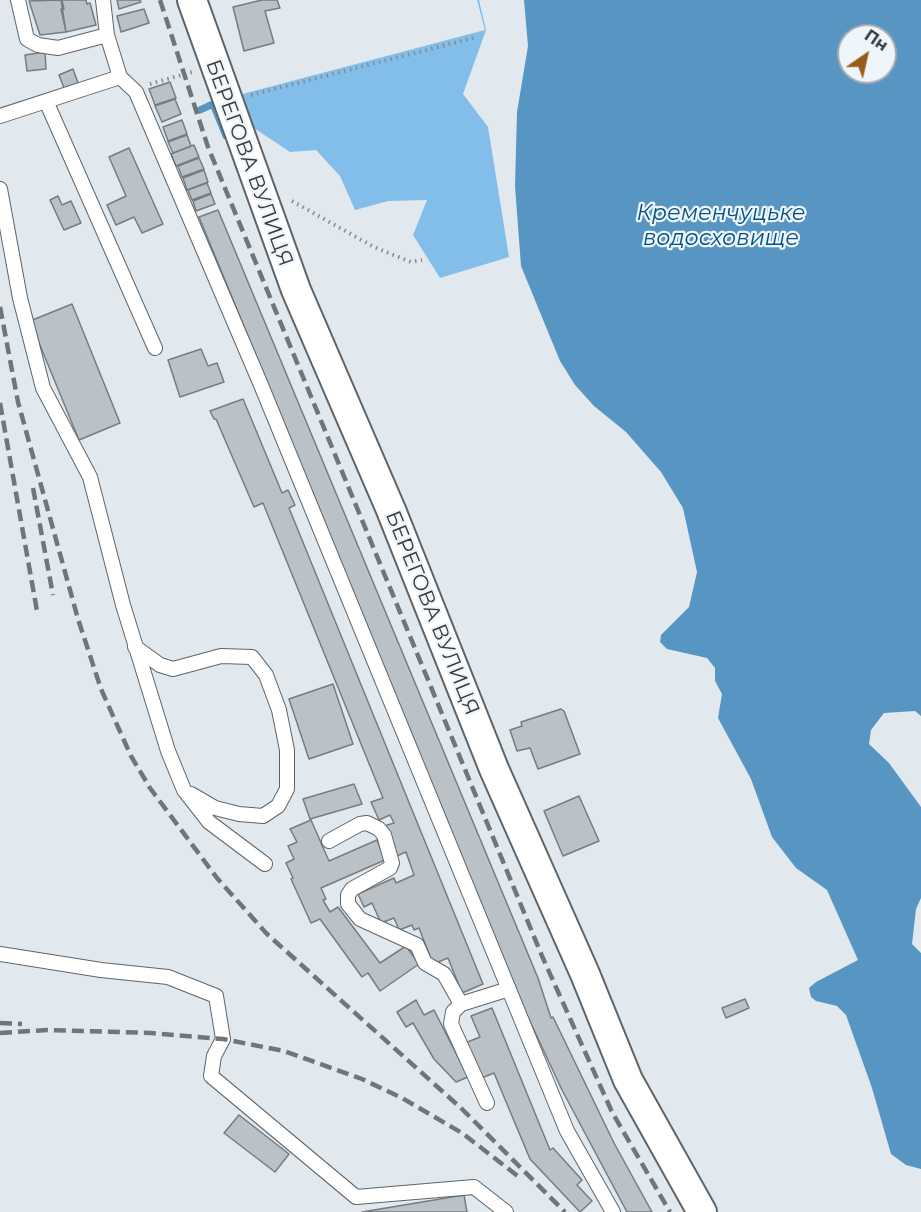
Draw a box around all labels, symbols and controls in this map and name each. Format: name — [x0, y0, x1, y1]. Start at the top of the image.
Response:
north arrow — [837, 24, 897, 84]
text: Пн — [861, 26, 892, 55]
street label: БЕРЕГОВА ВУЛИЦЯ — [200, 56, 298, 270]
water label: Кременчуцьке водосховище — [637, 201, 805, 252]
street label: БЕРЕГОВА ВУЛИЦЯ — [379, 507, 485, 719]

